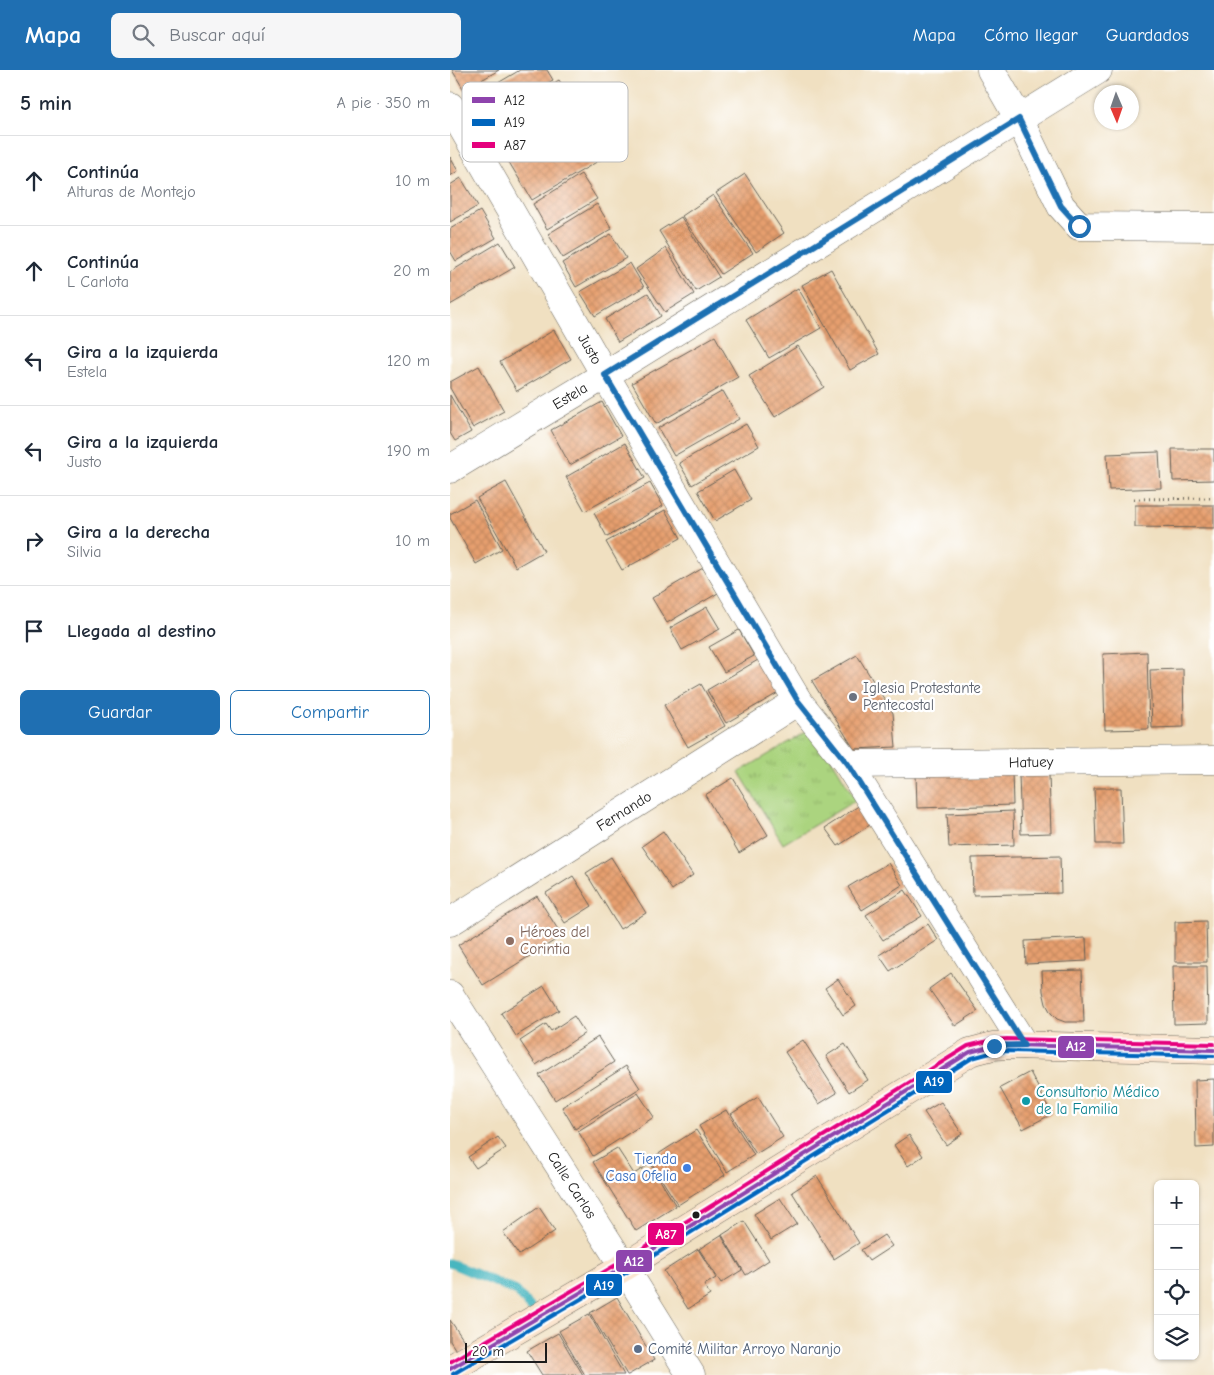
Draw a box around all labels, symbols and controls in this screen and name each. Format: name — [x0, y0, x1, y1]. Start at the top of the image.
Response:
search box — [111, 13, 461, 58]
text: Mapa — [25, 21, 81, 49]
icon: search — [129, 21, 157, 49]
text: Buscar aquí — [169, 24, 265, 46]
text: Mapa — [913, 25, 956, 46]
text: Cómo llegar — [984, 25, 1078, 46]
text: Guardados — [1106, 25, 1189, 46]
legend — [462, 82, 628, 162]
north arrow — [1094, 85, 1139, 130]
text: 5 min — [20, 91, 72, 115]
text: A12 — [504, 92, 525, 109]
text: A pie · 350 m — [337, 94, 430, 112]
text: A19 — [504, 114, 525, 131]
text: A87 — [504, 137, 526, 154]
text: Continúa — [67, 161, 139, 183]
icon: ahead — [20, 167, 48, 195]
text: 10 m — [395, 172, 430, 190]
text: Alturas de Montejo — [67, 183, 196, 201]
route start — [1068, 215, 1091, 238]
text: Continúa — [67, 251, 139, 273]
icon: ahead — [20, 257, 48, 285]
text: 20 m — [393, 262, 430, 280]
text: L Carlota — [67, 273, 129, 291]
street label: Justo — [574, 330, 606, 368]
text: Gira a la izquierda — [67, 341, 218, 363]
icon: left — [20, 347, 48, 375]
text: 120 m — [387, 352, 430, 370]
text: Estela — [67, 363, 107, 381]
street label: Estela — [549, 379, 591, 413]
text: Gira a la izquierda — [67, 431, 218, 453]
icon: left — [20, 437, 48, 465]
text: 190 m — [387, 442, 430, 460]
text: Justo — [67, 453, 102, 471]
text: Gira a la derecha — [67, 521, 210, 543]
icon: right — [20, 527, 48, 555]
text: 10 m — [395, 532, 430, 550]
text: Silvia — [67, 543, 102, 561]
icon: arrive — [20, 617, 48, 645]
text: Llegada al destino — [67, 620, 216, 642]
place label: Iglesia Protestante Pentecostal — [863, 679, 981, 714]
button: Guardar — [20, 690, 220, 735]
button: Compartir — [230, 690, 430, 735]
marker: Iglesia Protestante Pentecostal — [847, 691, 859, 703]
street label: Hatuey — [1008, 753, 1054, 771]
street label: Fernando — [593, 787, 655, 835]
place label: Héroes del Corintia — [520, 923, 590, 958]
marker: Héroes del Corintia — [504, 935, 516, 947]
route end — [983, 1035, 1006, 1058]
line badge: A12 — [1057, 1035, 1095, 1059]
text: A12 — [1066, 1038, 1086, 1055]
line badge: A19 — [915, 1070, 953, 1094]
text: A19 — [924, 1073, 944, 1090]
place label: Consultorio Médico de la Familia — [1036, 1083, 1159, 1118]
marker: Consultorio Médico de la Familia — [1020, 1095, 1032, 1107]
street label: Calle Carlos — [544, 1148, 600, 1222]
place label: Tienda Casa Ofelia — [606, 1150, 677, 1185]
marker: Tienda Casa Ofelia — [681, 1162, 693, 1174]
map controls — [1154, 1180, 1199, 1360]
button: + — [1154, 1180, 1199, 1225]
unlabelled marker — [691, 1210, 701, 1220]
line badge: A87 — [647, 1222, 685, 1246]
button: − — [1154, 1225, 1199, 1270]
text: A87 — [655, 1226, 677, 1243]
line badge: A12 — [615, 1249, 653, 1273]
text: A12 — [624, 1253, 644, 1270]
button: locate — [1154, 1270, 1199, 1315]
line badge: A19 — [585, 1273, 623, 1297]
text: A19 — [594, 1277, 614, 1294]
button: layers — [1154, 1315, 1199, 1360]
scale bar — [465, 1340, 548, 1363]
place label: Comité Militar Arroyo Naranjo — [648, 1340, 841, 1358]
text: 20 m — [472, 1343, 504, 1360]
marker: Comité Militar Arroyo Naranjo — [632, 1343, 644, 1355]

